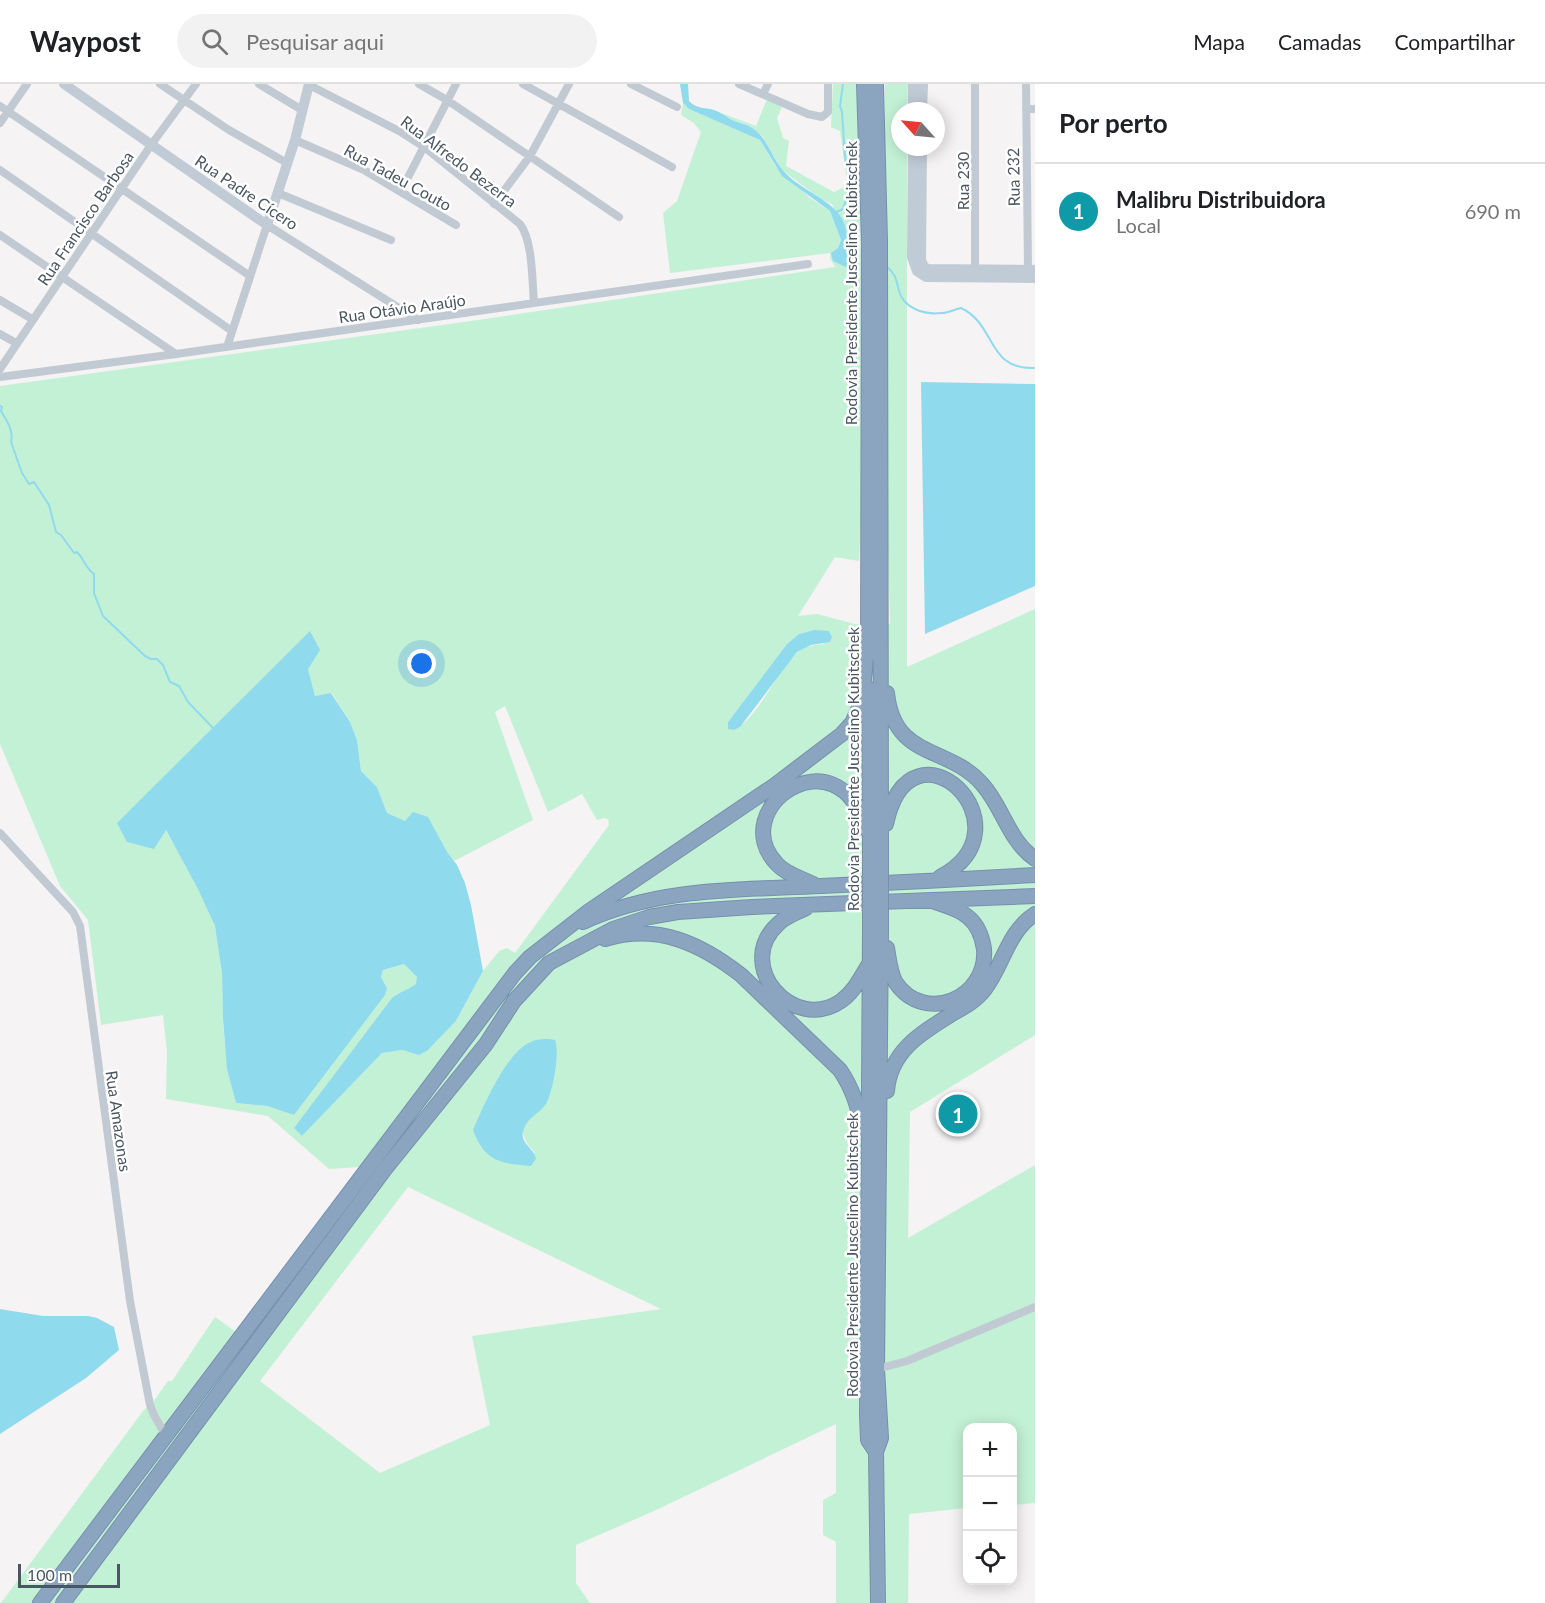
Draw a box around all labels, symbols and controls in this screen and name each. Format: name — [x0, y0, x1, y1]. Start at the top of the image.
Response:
search box — [177, 14, 597, 68]
text: Waypost — [30, 24, 141, 58]
icon: search — [198, 25, 231, 58]
text: Pesquisar aqui — [246, 28, 384, 55]
text: Mapa — [1193, 29, 1245, 54]
text: Camadas — [1278, 29, 1361, 54]
text: Compartilhar — [1394, 29, 1515, 54]
north arrow — [891, 102, 945, 156]
text: Por perto — [1059, 107, 1168, 139]
street label: Rua Alfredo Bezerra — [397, 111, 521, 211]
street label: Rua Tadeu Couto — [341, 140, 455, 214]
street label: Rodovia Presidente Juscelino Kubitschek — [841, 140, 860, 425]
street label: Rua Francisco Barbosa — [33, 147, 137, 289]
street label: Rua 232 — [1003, 148, 1023, 206]
street label: Rua Padre Cícero — [192, 151, 302, 233]
street label: Rua 230 — [953, 152, 972, 210]
text: Malibru Distribuidora — [1116, 186, 1326, 213]
text: 1 — [1073, 199, 1084, 223]
text: 690 m — [1465, 199, 1521, 223]
text: Local — [1116, 213, 1161, 237]
street label: Rua Otávio Araújo — [337, 290, 467, 326]
street label: Rodovia Presidente Juscelino Kubitschek — [843, 626, 862, 911]
your location — [407, 649, 436, 678]
street label: Rua Amazonas — [102, 1069, 136, 1173]
pin: 1 — [938, 1092, 978, 1136]
street label: Rodovia Presidente Juscelino Kubitschek — [842, 1112, 861, 1397]
map controls — [963, 1423, 1017, 1585]
button: + — [963, 1423, 1017, 1477]
button: − — [963, 1477, 1017, 1531]
button: locate — [963, 1531, 1017, 1585]
scale bar — [18, 1561, 120, 1588]
text: 100 m — [27, 1565, 72, 1584]

